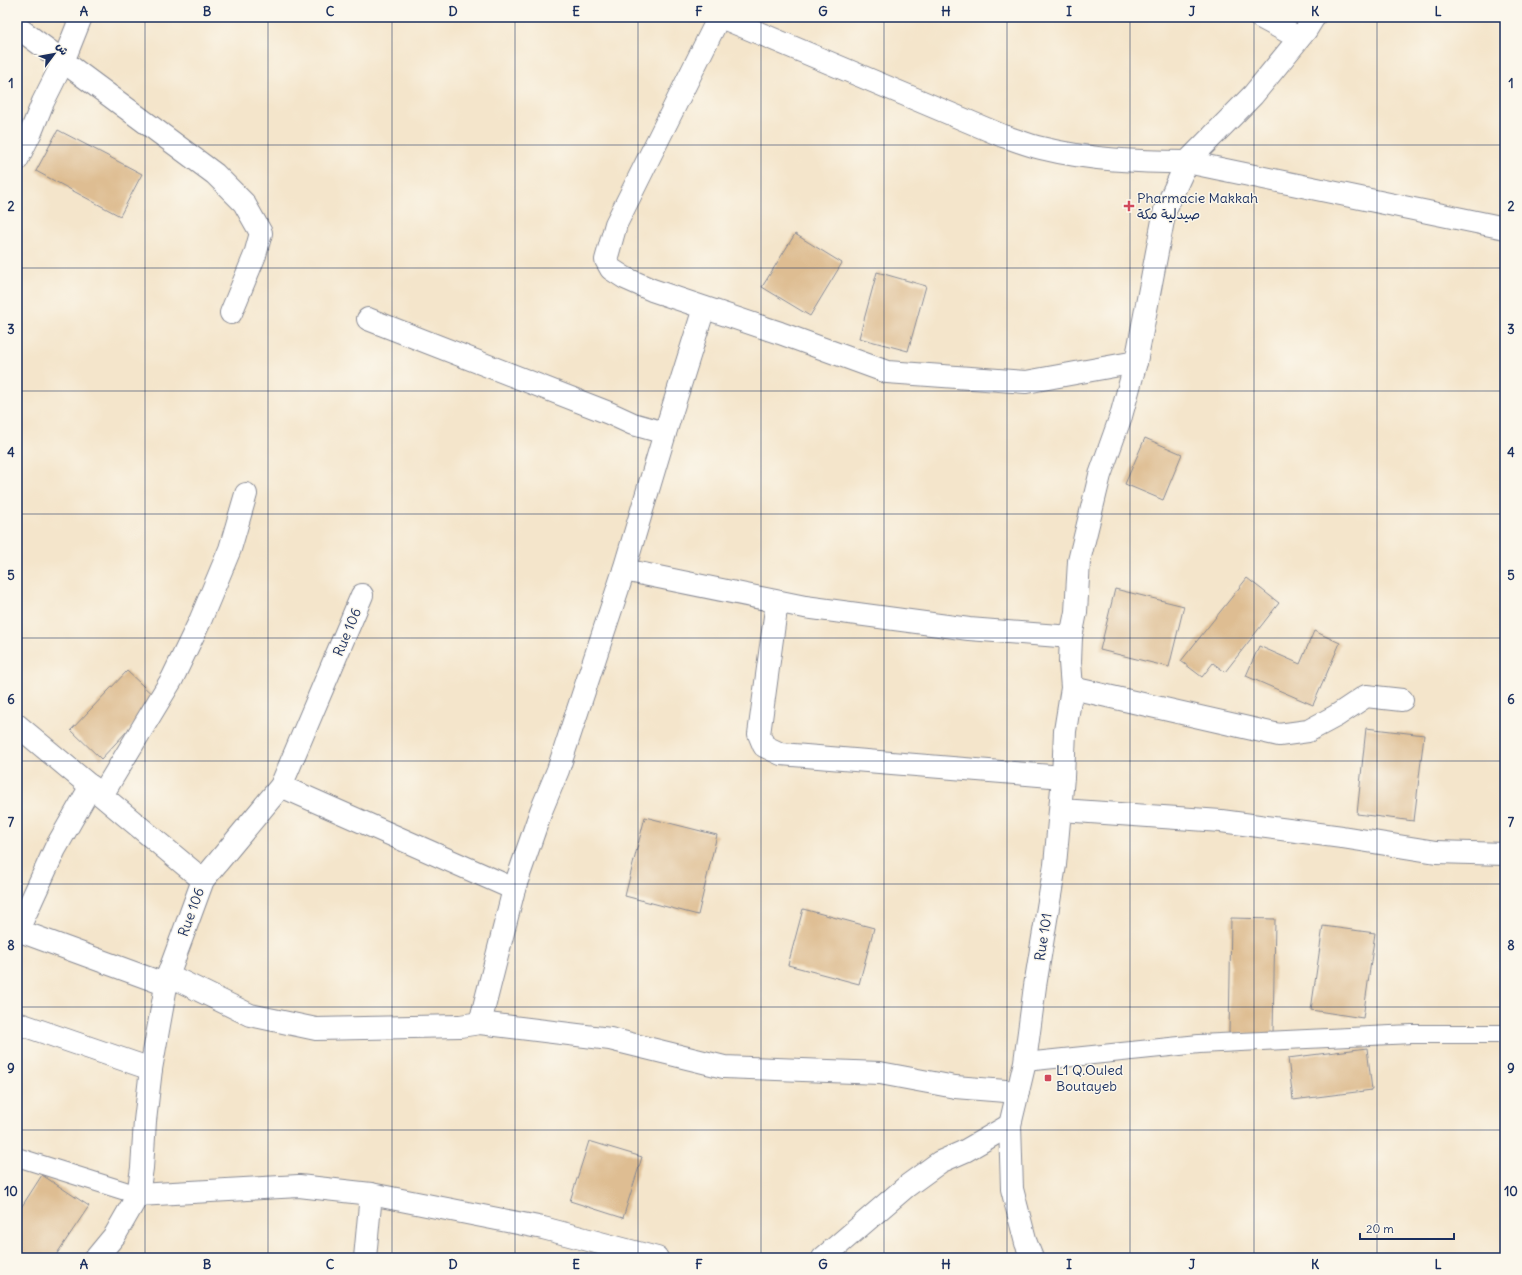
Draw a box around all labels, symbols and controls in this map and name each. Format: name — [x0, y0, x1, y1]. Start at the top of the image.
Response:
text: A — [80, 3, 89, 20]
text: B — [203, 3, 212, 20]
text: C — [326, 3, 335, 20]
text: D — [448, 3, 458, 20]
text: E — [572, 3, 580, 20]
text: F — [695, 3, 703, 20]
text: G — [818, 3, 828, 20]
text: H — [941, 3, 951, 20]
text: I — [1066, 3, 1072, 20]
text: J — [1189, 3, 1196, 20]
text: K — [1311, 3, 1320, 20]
text: L — [1434, 3, 1442, 20]
north arrow — [34, 34, 74, 74]
text: ش — [53, 40, 72, 58]
text: 1 — [8, 75, 14, 92]
text: 1 — [1508, 75, 1514, 92]
place label: Pharmacie Makkah صيدلية مكة — [1137, 189, 1258, 223]
text: 2 — [7, 198, 15, 215]
text: 2 — [1507, 198, 1515, 215]
marker: Pharmacie Makkah صيدلية مكة — [1124, 201, 1134, 211]
text: 3 — [7, 321, 15, 338]
text: 3 — [1507, 321, 1515, 338]
text: 4 — [7, 444, 15, 461]
text: 4 — [1507, 444, 1515, 461]
text: 5 — [7, 567, 15, 584]
text: 5 — [1507, 567, 1515, 584]
street label: Rue 106 — [329, 605, 365, 659]
text: 6 — [7, 691, 15, 708]
text: 6 — [1507, 691, 1515, 708]
text: 7 — [8, 814, 15, 831]
text: 7 — [1508, 814, 1515, 831]
street label: Rue 106 — [174, 885, 208, 939]
street label: Rue 101 — [1030, 912, 1056, 962]
text: 8 — [7, 937, 15, 954]
text: 8 — [1507, 937, 1515, 954]
text: 9 — [7, 1060, 15, 1077]
text: 9 — [1507, 1060, 1515, 1077]
place label: L1 Q.Ouled Boutayeb — [1056, 1061, 1123, 1095]
marker: L1 Q.Ouled Boutayeb — [1043, 1073, 1053, 1083]
text: 10 — [4, 1183, 18, 1200]
text: 10 — [1504, 1183, 1518, 1200]
scale bar — [1360, 1215, 1454, 1241]
text: 20 m — [1366, 1221, 1394, 1236]
text: A — [80, 1256, 89, 1273]
text: B — [203, 1256, 212, 1273]
text: C — [326, 1256, 335, 1273]
text: D — [448, 1256, 458, 1273]
text: E — [572, 1256, 580, 1273]
text: F — [695, 1256, 703, 1273]
text: G — [818, 1256, 828, 1273]
text: H — [941, 1256, 951, 1273]
text: I — [1066, 1256, 1072, 1273]
text: J — [1189, 1256, 1196, 1273]
text: K — [1311, 1256, 1320, 1273]
text: L — [1434, 1256, 1442, 1273]

